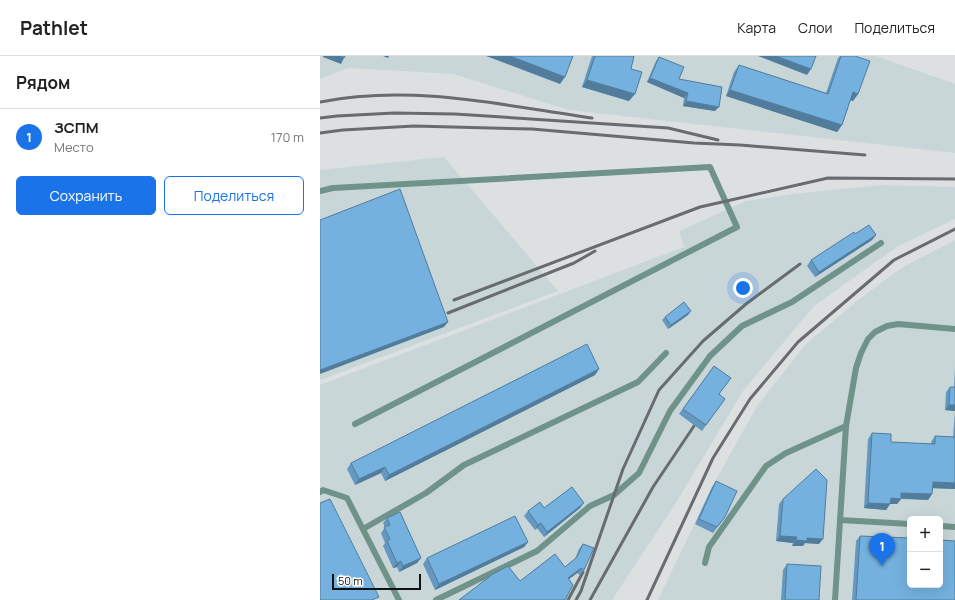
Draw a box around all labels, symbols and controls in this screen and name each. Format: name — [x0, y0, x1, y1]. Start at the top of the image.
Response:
text: Pathlet — [20, 15, 88, 41]
text: Карта — [737, 18, 776, 37]
text: Слои — [798, 18, 832, 37]
text: Поделиться — [854, 18, 935, 37]
text: Рядом — [16, 71, 70, 94]
text: ЗСПМ — [54, 117, 99, 138]
text: 1 — [26, 128, 32, 146]
text: 170 m — [271, 128, 304, 146]
text: Место — [54, 138, 94, 156]
button: Сохранить — [16, 176, 156, 215]
button: Поделиться — [164, 176, 304, 215]
your location — [733, 278, 753, 298]
map controls — [907, 516, 943, 588]
button: + — [907, 516, 943, 552]
pin: 1 — [869, 533, 895, 566]
button: − — [907, 552, 943, 588]
scale bar — [332, 572, 421, 591]
text: 50 m — [338, 573, 363, 588]

